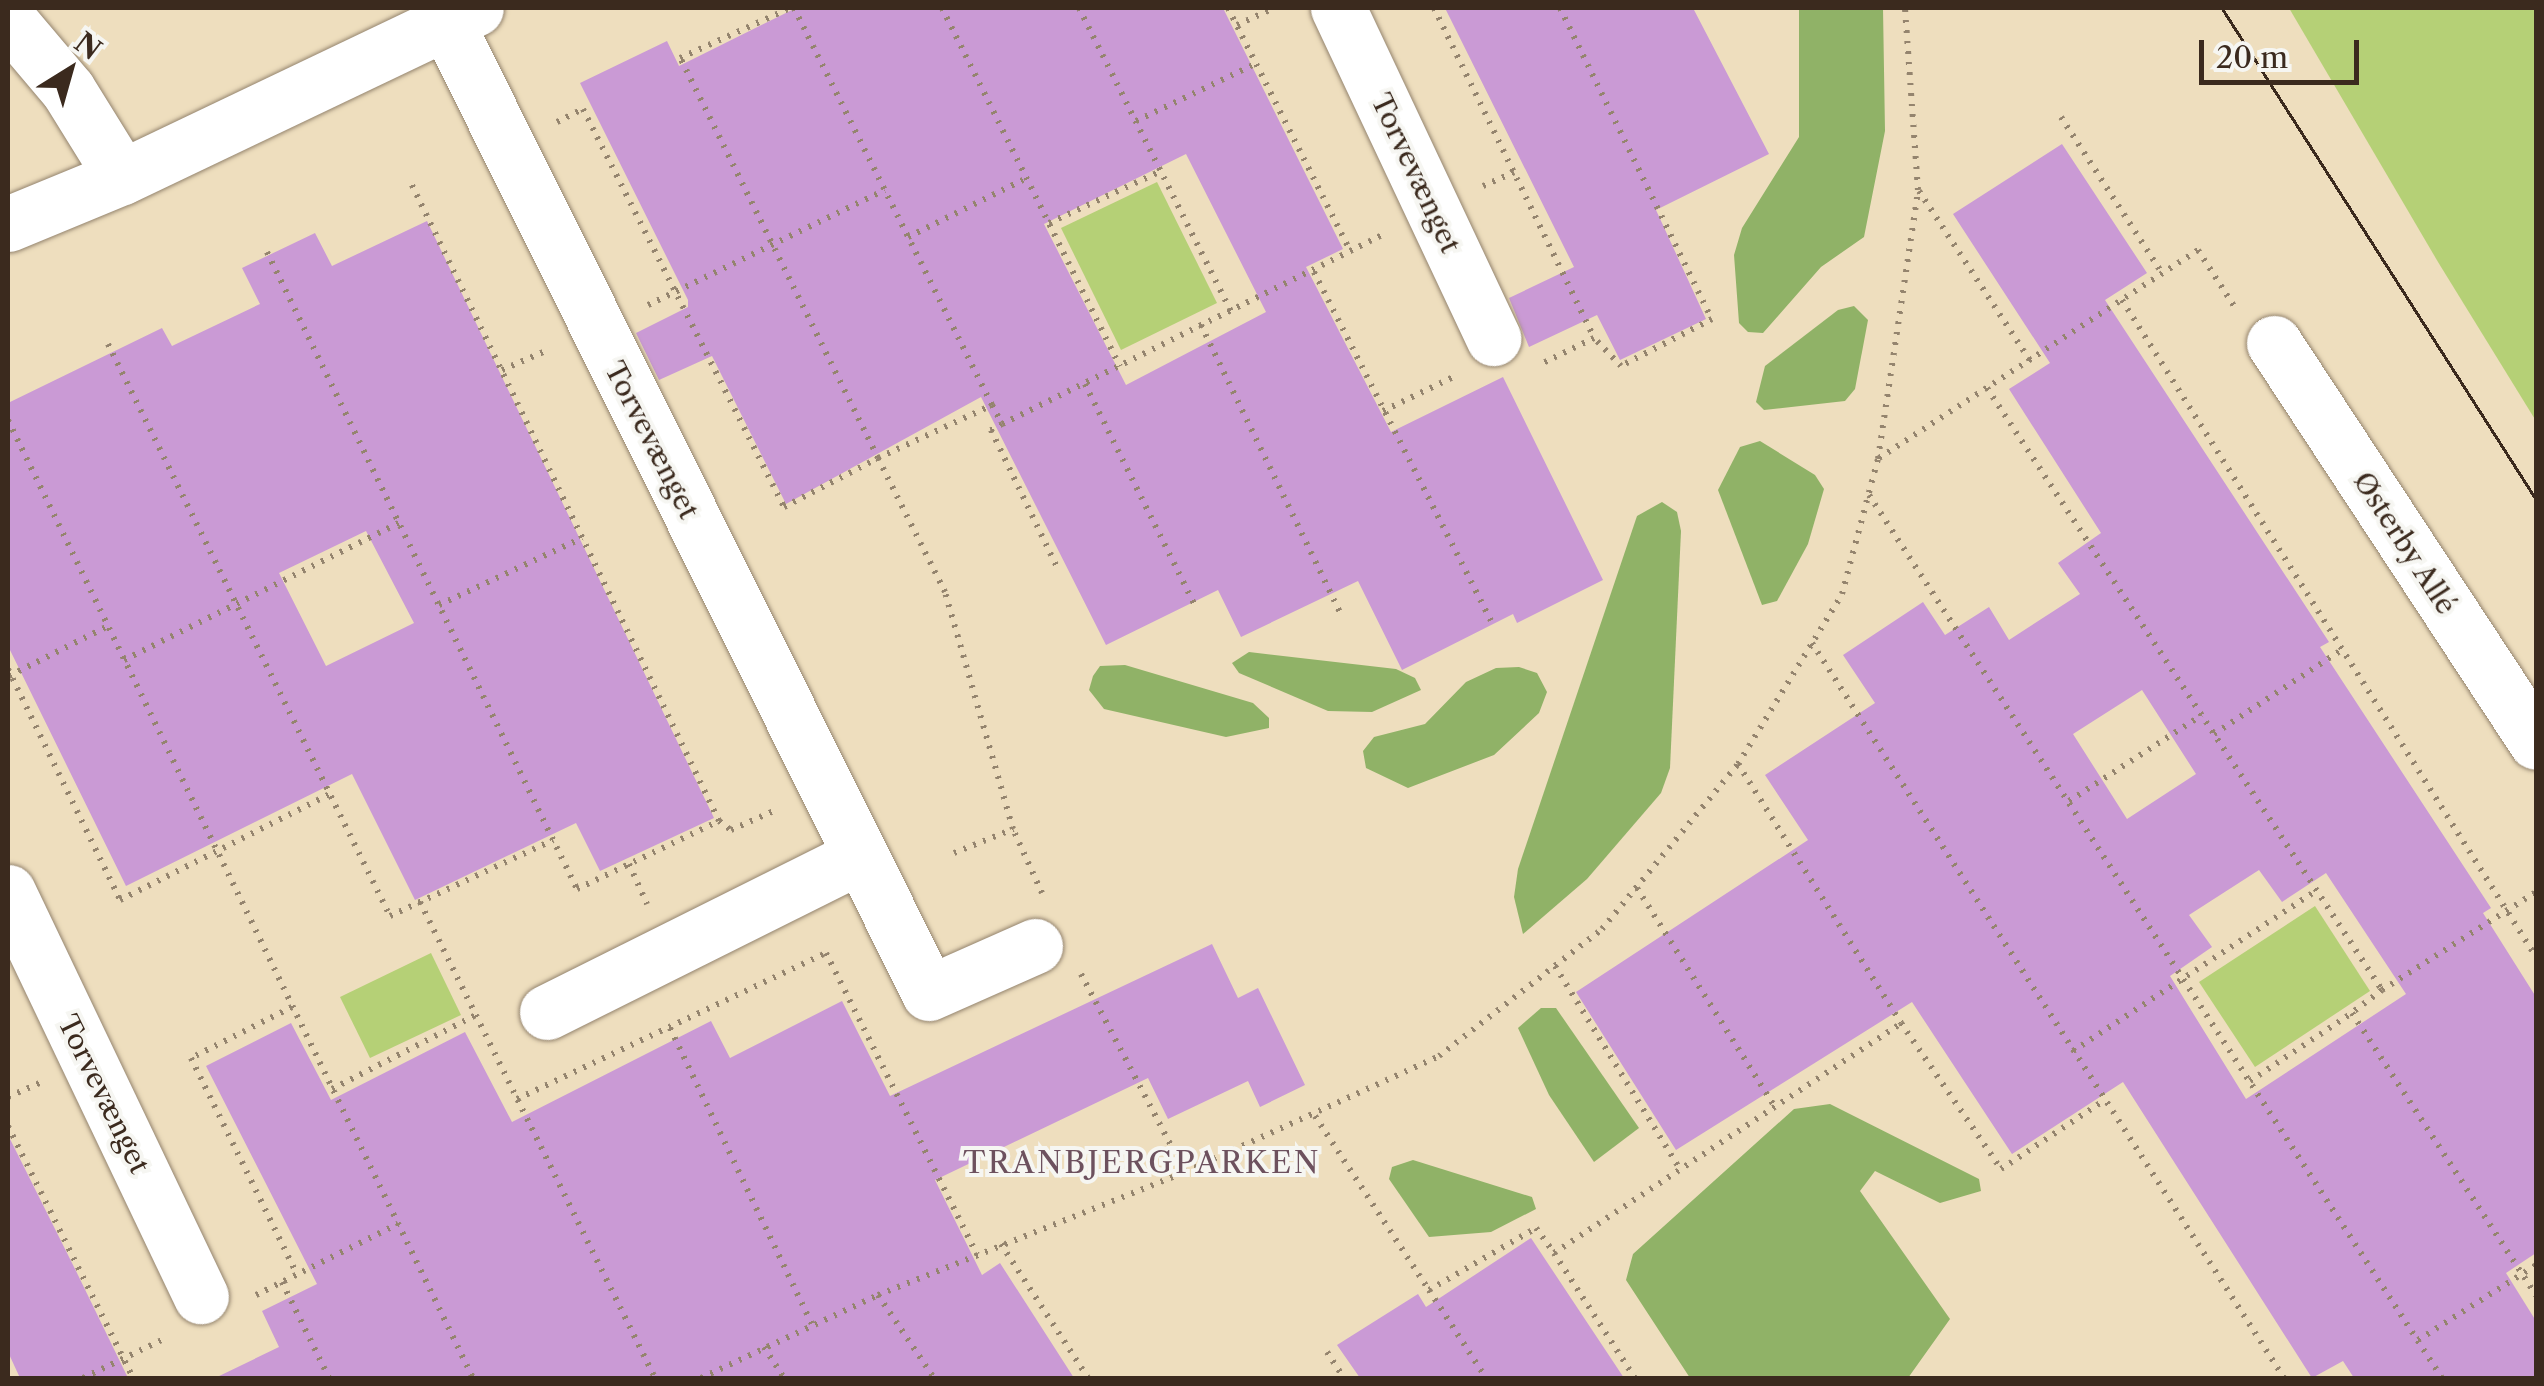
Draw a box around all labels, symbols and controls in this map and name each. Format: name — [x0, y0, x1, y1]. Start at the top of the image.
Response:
north arrow — [20, 20, 120, 120]
scale bar — [2204, 20, 2364, 82]
text: N — [68, 25, 108, 67]
text: 20 m — [2216, 39, 2288, 76]
street label: Torvevænget — [1364, 88, 1468, 258]
street label: Torvevænget — [598, 356, 706, 524]
street label: Østerby Allé — [2346, 465, 2464, 621]
street label: Torvevænget — [51, 1009, 157, 1179]
district label: TRANBJERGPARKEN — [963, 1145, 1321, 1181]

